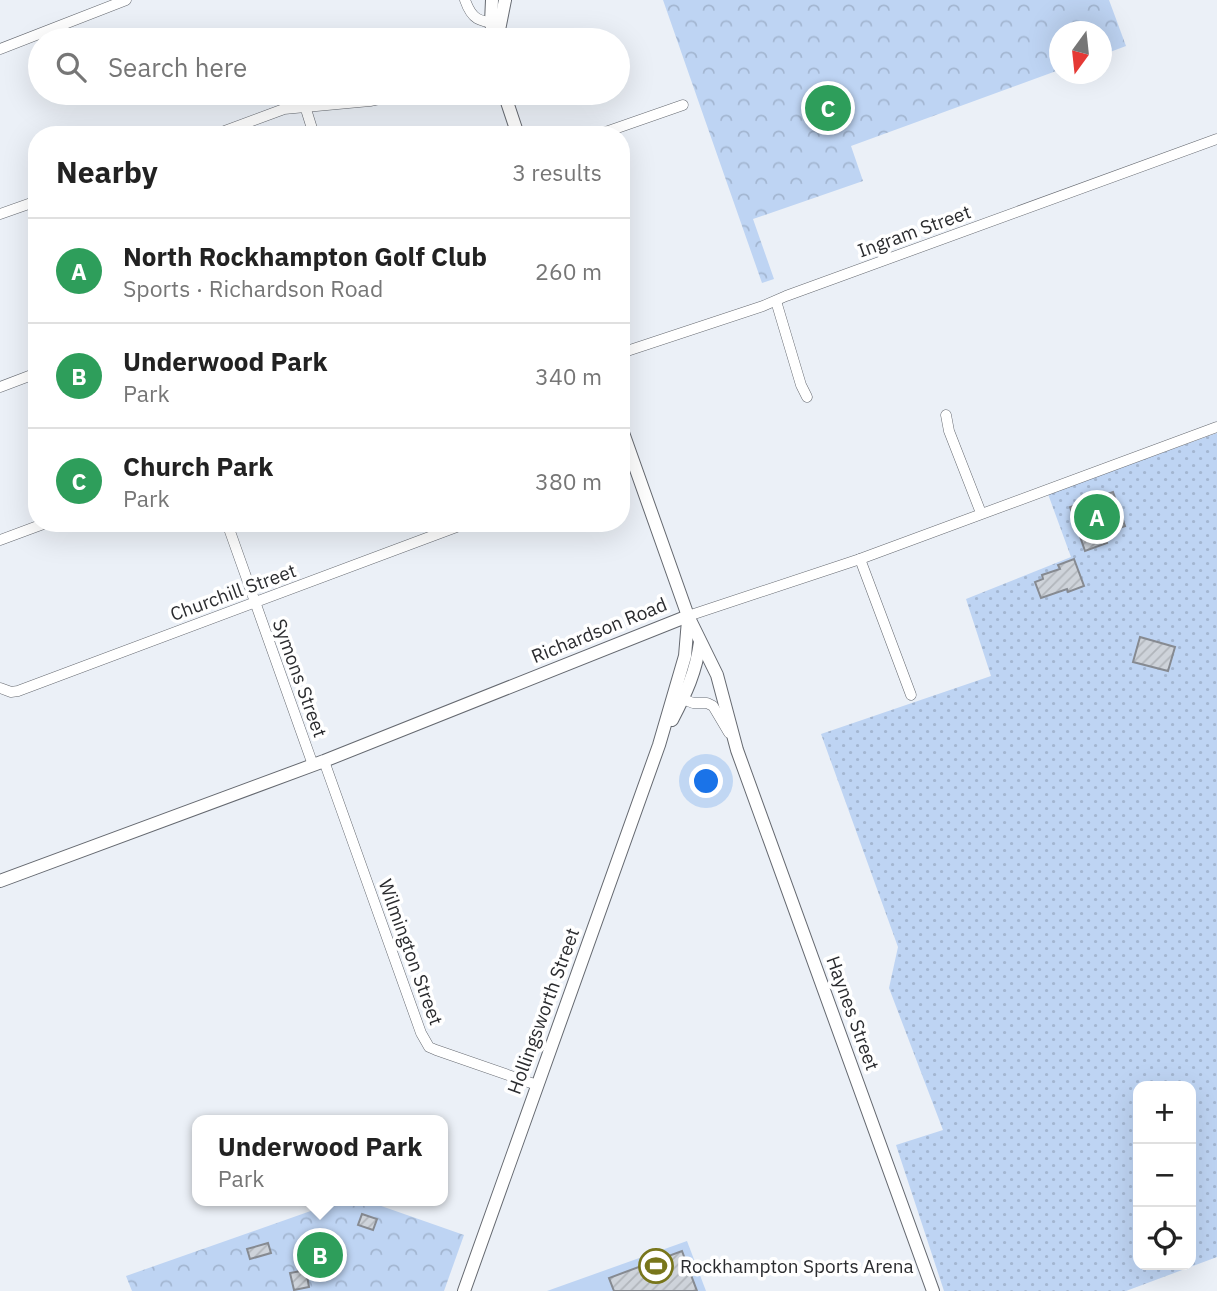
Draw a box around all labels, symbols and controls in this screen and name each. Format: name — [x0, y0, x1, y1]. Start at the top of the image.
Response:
north arrow — [1049, 21, 1112, 84]
search box — [28, 28, 630, 105]
icon: search — [52, 48, 90, 86]
text: Search here — [108, 50, 247, 84]
pin: C — [805, 82, 851, 134]
text: Nearby — [56, 152, 158, 191]
text: 3 results — [512, 157, 602, 187]
street label: Ingram Street — [854, 199, 974, 263]
text: North Rockhampton Golf Club — [123, 239, 487, 273]
text: A — [71, 256, 87, 286]
text: 260 m — [535, 256, 602, 286]
text: Sports · Richardson Road — [123, 273, 383, 303]
text: Underwood Park — [123, 344, 327, 378]
text: B — [71, 361, 87, 391]
text: 340 m — [535, 361, 602, 391]
text: Park — [123, 378, 170, 408]
text: Church Park — [123, 449, 273, 483]
text: C — [72, 466, 86, 496]
text: 380 m — [535, 466, 602, 496]
text: Park — [123, 483, 170, 513]
pin: A — [1074, 491, 1120, 543]
street label: Churchill Street — [167, 558, 299, 626]
street label: Richardson Road — [528, 592, 670, 668]
street label: Symons Street — [267, 615, 333, 741]
your location — [689, 764, 723, 798]
street label: Wilmington Street — [373, 876, 449, 1028]
street label: Hollingsworth Street — [502, 925, 584, 1097]
street label: Haynes Street — [821, 952, 885, 1074]
map controls — [1133, 1081, 1196, 1270]
button: + — [1133, 1081, 1196, 1144]
popup — [192, 1115, 448, 1206]
text: Underwood Park — [218, 1129, 422, 1163]
button: − — [1133, 1144, 1196, 1207]
text: Park — [218, 1163, 264, 1193]
button: locate — [1133, 1207, 1196, 1270]
pin: B — [297, 1229, 343, 1281]
sports icon: Rockhampton Sports Arena — [637, 1247, 675, 1285]
place label: Rockhampton Sports Arena — [680, 1254, 914, 1278]

